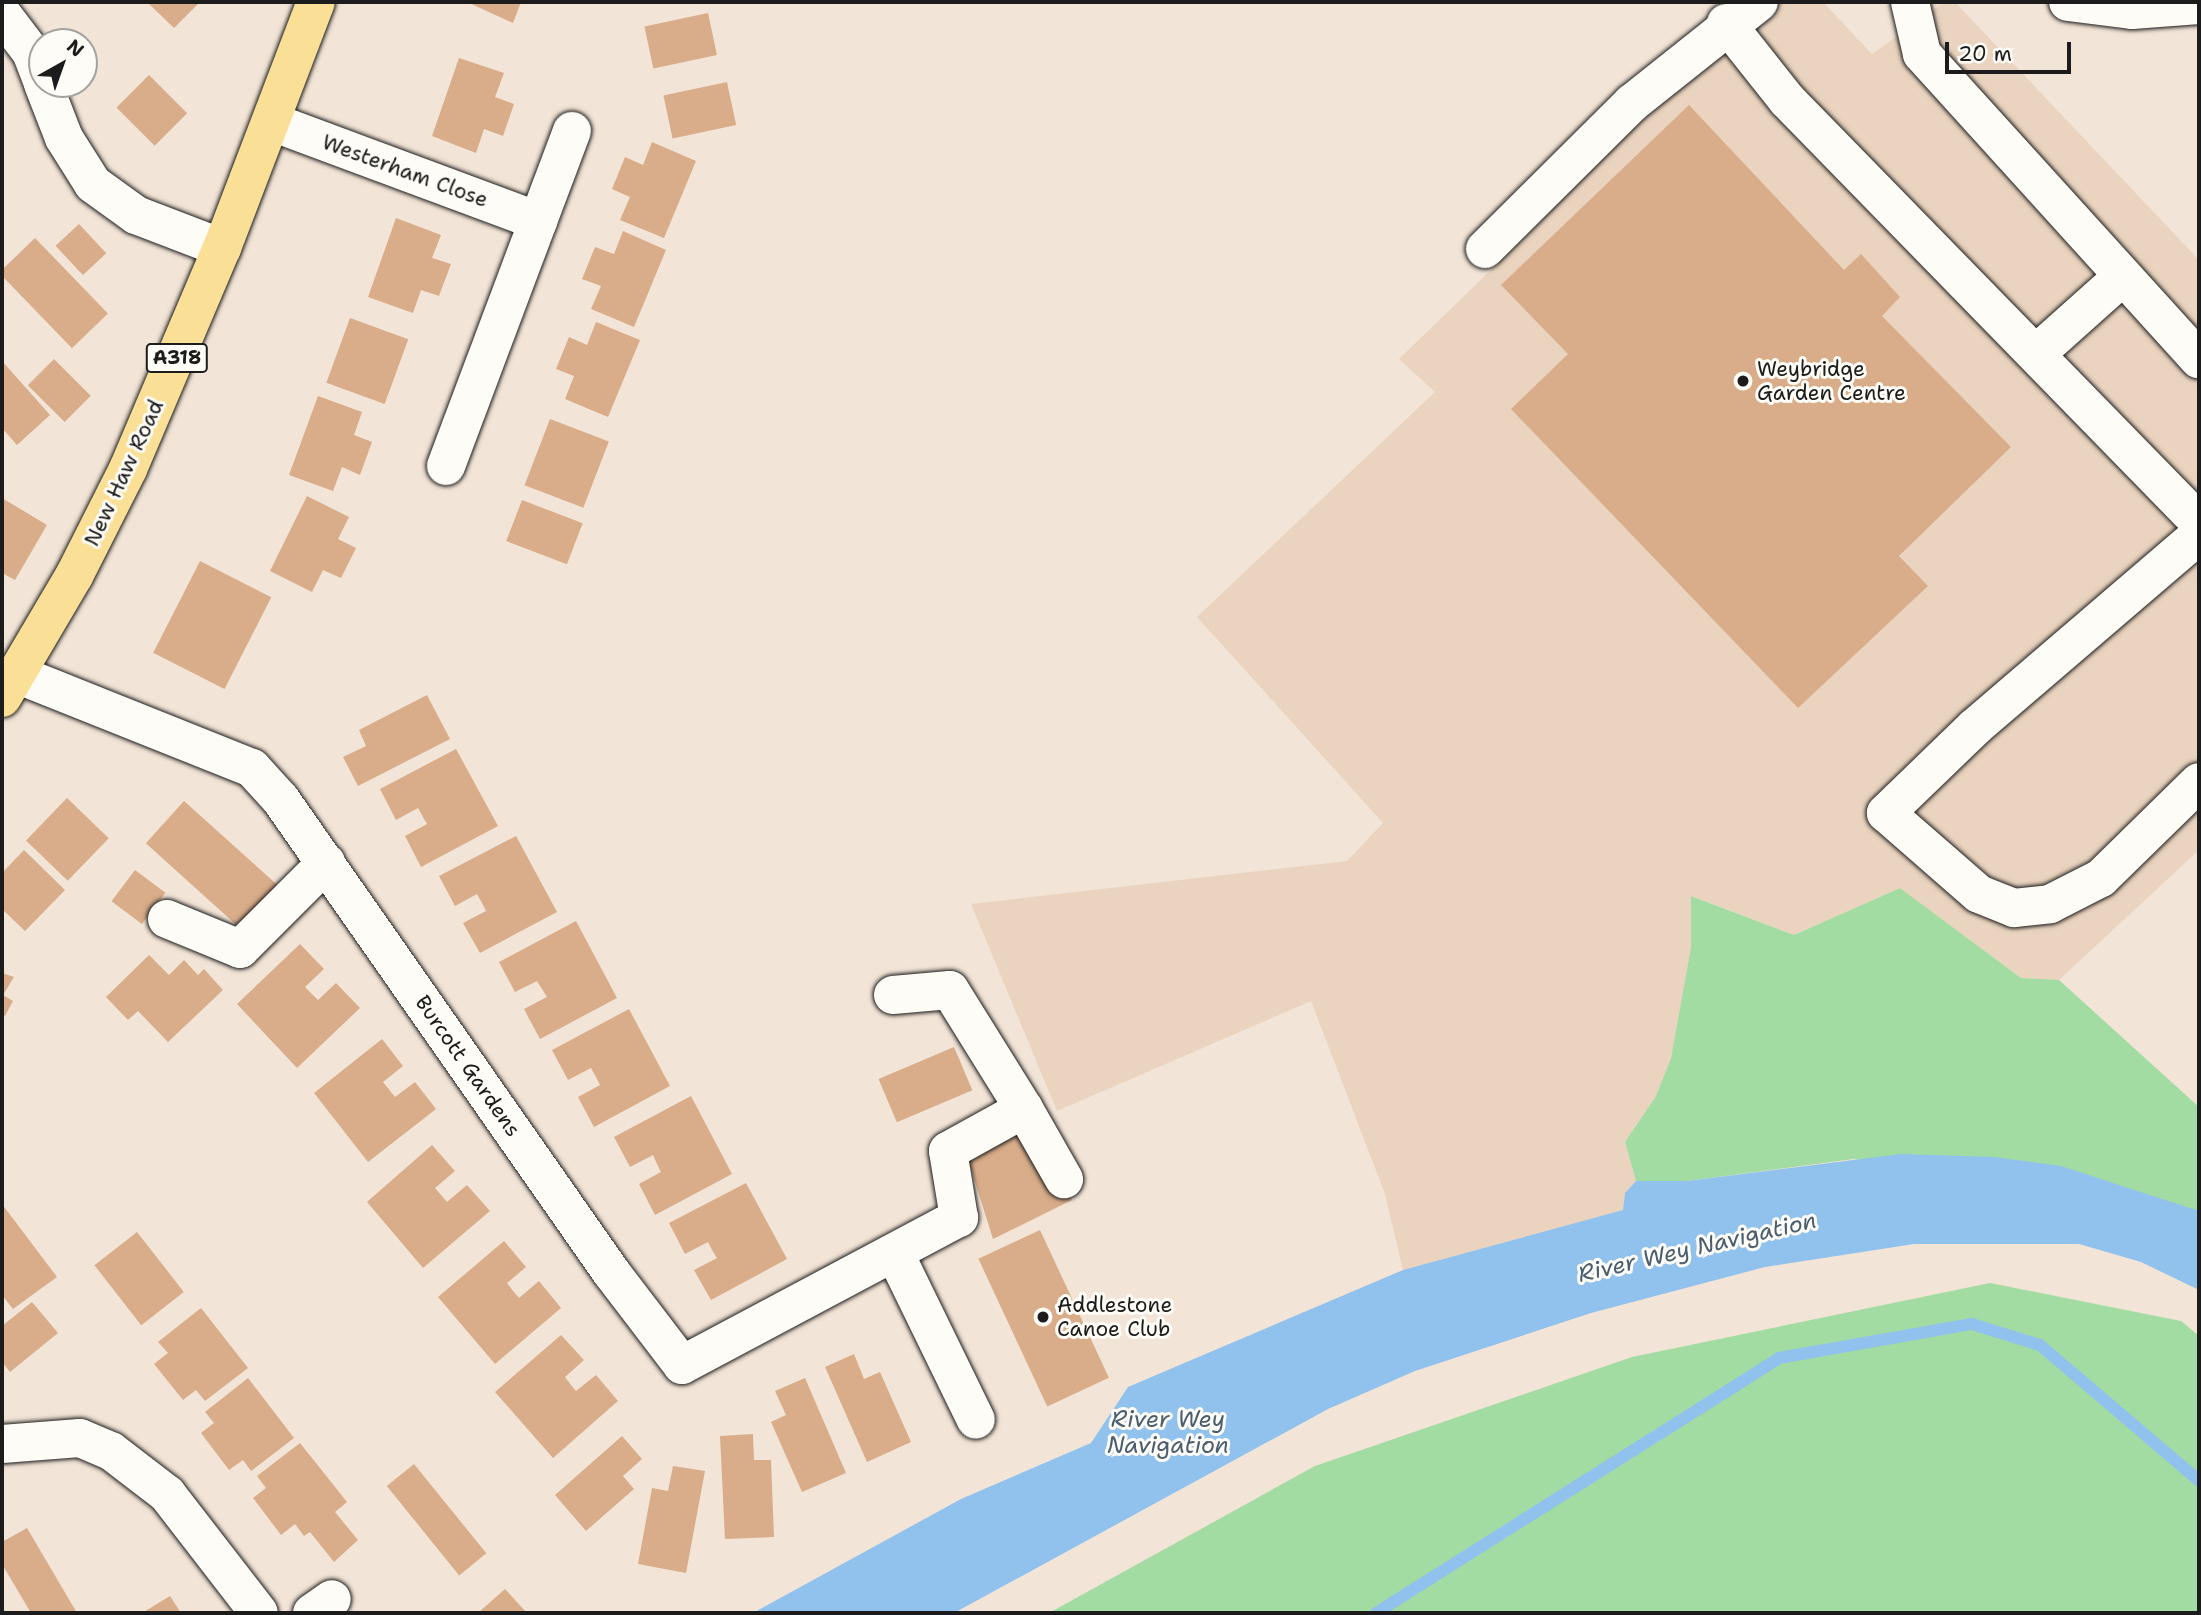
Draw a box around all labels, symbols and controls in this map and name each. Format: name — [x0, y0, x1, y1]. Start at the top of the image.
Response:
north arrow — [28, 28, 98, 98]
scale bar — [1949, 28, 2075, 72]
text: N — [62, 34, 89, 62]
text: 20 m — [1958, 40, 2012, 68]
street label: Westerham Close — [319, 129, 491, 213]
road number: A318 — [146, 342, 208, 374]
place label: Weybridge Garden Centre — [1757, 356, 1906, 406]
marker: Weybridge Garden Centre — [1735, 373, 1751, 389]
street label: New Haw Road — [79, 396, 169, 550]
street label: Burcott Gardens — [410, 991, 526, 1141]
water label: River Wey Navigation — [1575, 1206, 1819, 1288]
place label: Addlestone Canoe Club — [1057, 1292, 1172, 1342]
marker: Addlestone Canoe Club — [1035, 1309, 1051, 1325]
water label: River Wey Navigation — [1107, 1405, 1229, 1459]

